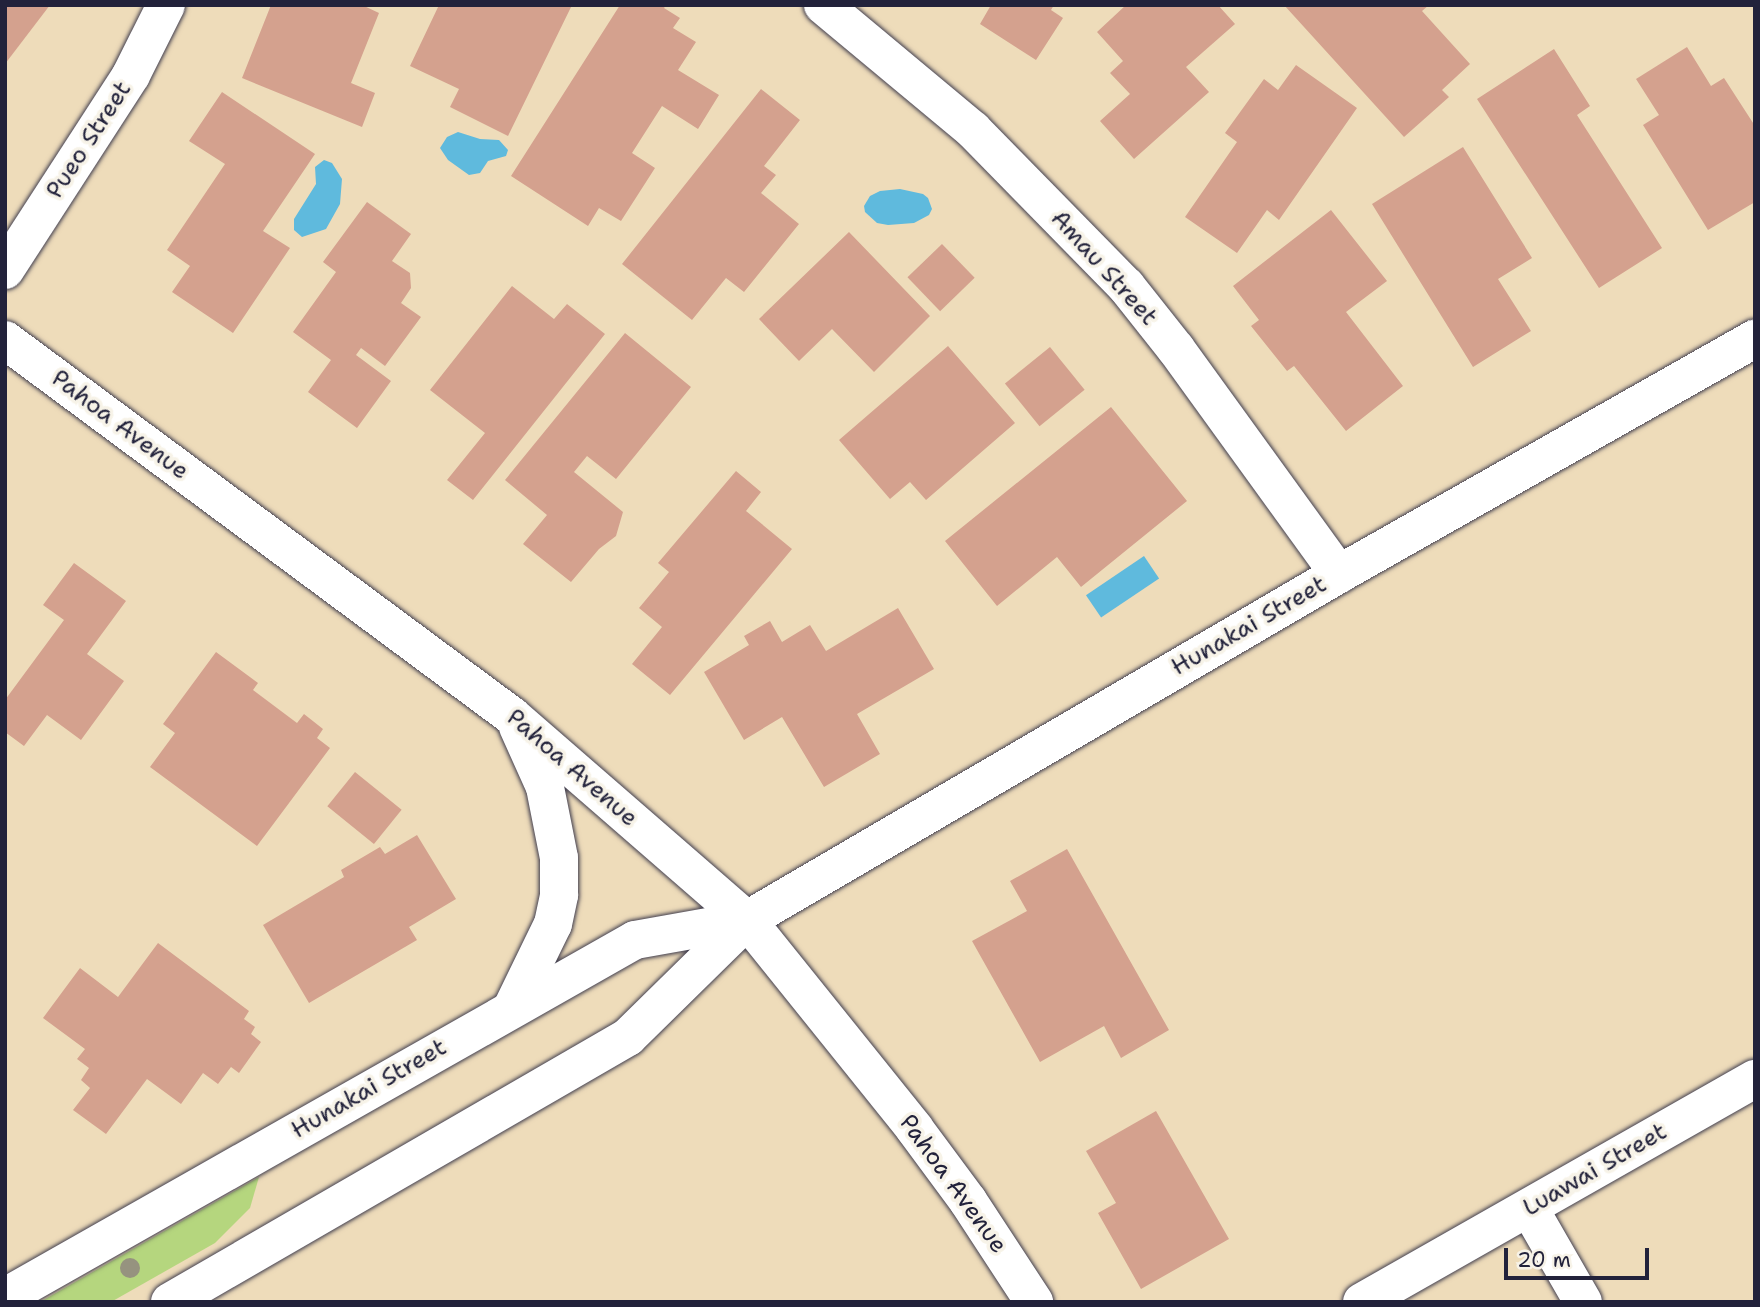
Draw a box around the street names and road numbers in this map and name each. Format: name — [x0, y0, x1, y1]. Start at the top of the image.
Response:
street label: Pueo Street — [40, 76, 138, 204]
street label: Amau Street — [1045, 204, 1163, 332]
street label: Pahoa Avenue — [46, 364, 194, 486]
street label: Hunakai Street — [1166, 570, 1332, 682]
street label: Pahoa Avenue — [501, 703, 643, 833]
street label: Hunakai Street — [286, 1033, 452, 1145]
street label: Pahoa Avenue — [893, 1109, 1013, 1259]
street label: Luawai Street — [1518, 1117, 1672, 1223]

